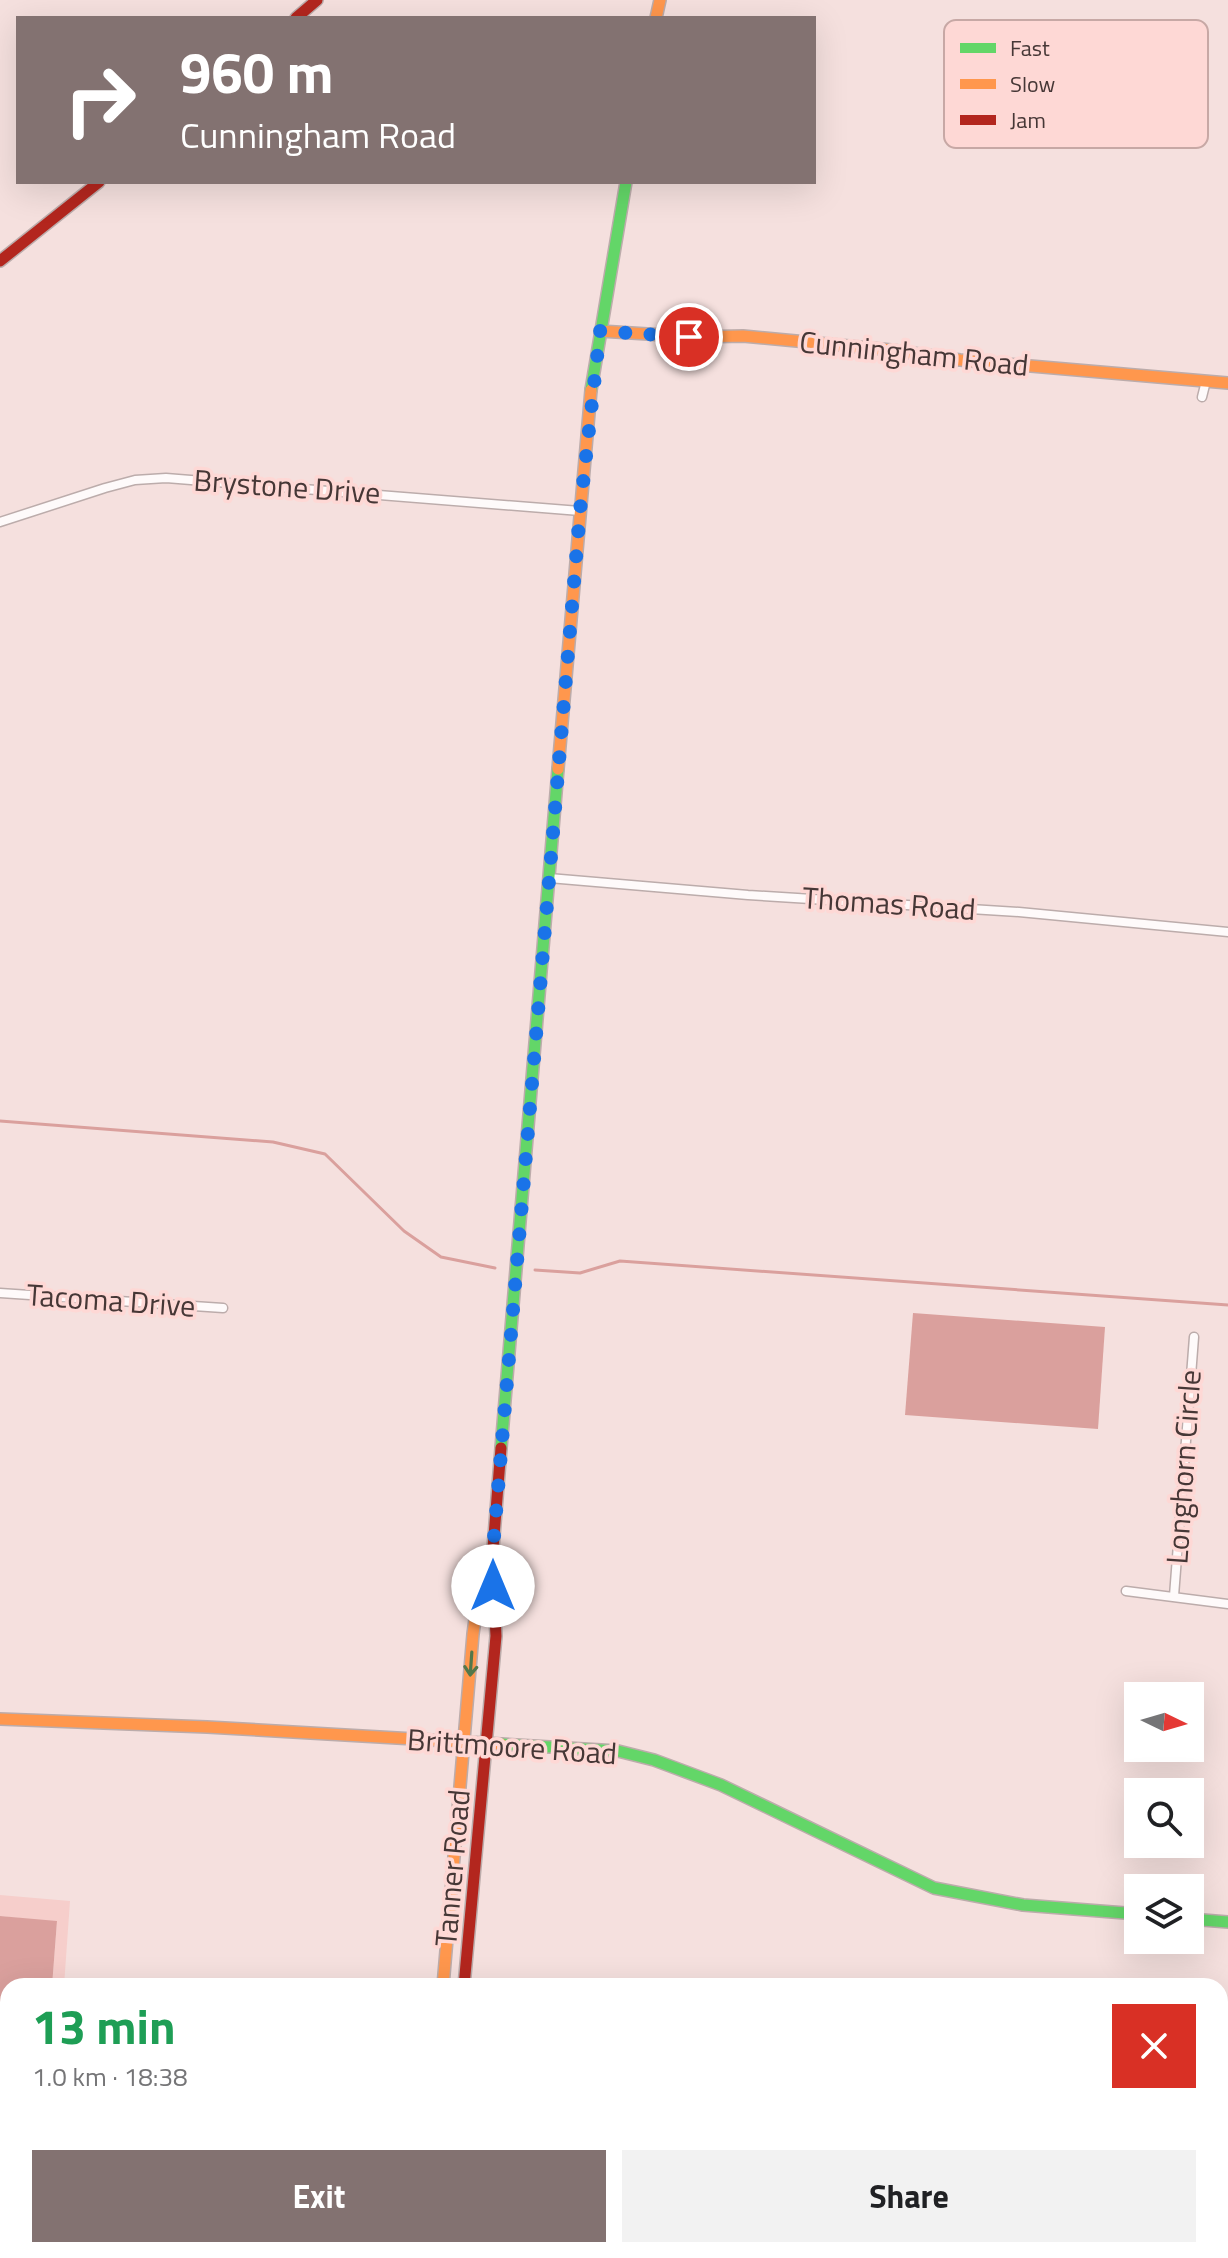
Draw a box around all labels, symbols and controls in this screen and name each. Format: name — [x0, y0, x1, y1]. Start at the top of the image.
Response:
legend — [944, 20, 1208, 148]
text: 960 m — [180, 30, 333, 115]
text: Fast — [1010, 31, 1050, 65]
icon: right — [48, 48, 152, 152]
text: Slow — [1010, 67, 1056, 101]
text: Jam — [1010, 103, 1046, 137]
text: Cunningham Road — [180, 107, 456, 162]
pin — [655, 303, 723, 371]
icon: arrive — [667, 315, 711, 359]
street label: Cunningham Road — [797, 318, 1031, 388]
street label: Brystone Drive — [192, 457, 382, 515]
street label: Thomas Road — [801, 874, 977, 932]
street label: Tacoma Drive — [25, 1271, 197, 1329]
street label: Longhorn Circle — [1153, 1368, 1213, 1566]
position arrow — [451, 1544, 535, 1628]
one-way arrow — [463, 1651, 478, 1677]
north arrow — [1124, 1682, 1204, 1762]
map controls — [1124, 1682, 1204, 1954]
street label: Brittmoore Road — [406, 1716, 618, 1776]
button: search — [1124, 1778, 1204, 1858]
street label: Tanner Road — [422, 1787, 482, 1948]
button: layers — [1124, 1874, 1204, 1954]
text: 13 min — [32, 1990, 176, 2063]
button: close — [1112, 2004, 1196, 2088]
text: 1.0 km · 18:38 — [32, 2057, 188, 2096]
button: Exit — [32, 2150, 606, 2242]
button: Share — [622, 2150, 1196, 2242]

